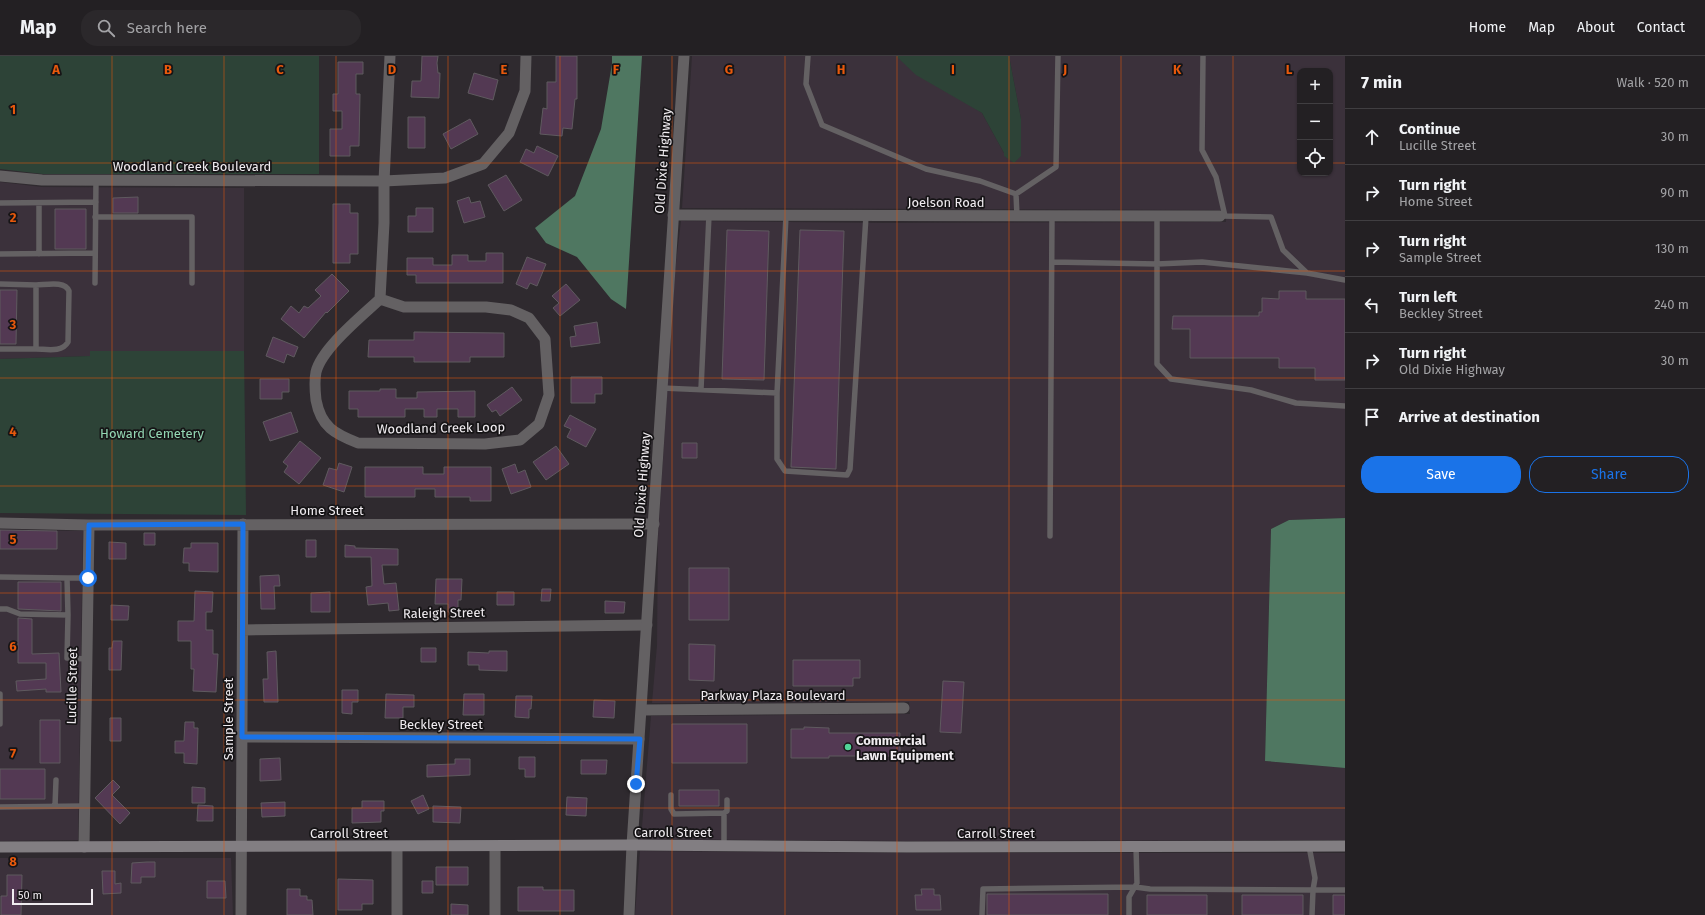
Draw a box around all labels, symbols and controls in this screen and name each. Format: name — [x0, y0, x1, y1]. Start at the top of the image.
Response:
search box — [81, 10, 361, 46]
text: Map — [20, 16, 57, 39]
icon: search — [95, 17, 117, 39]
text: Search here — [127, 19, 207, 37]
text: Home — [1469, 19, 1506, 36]
text: Map — [1528, 19, 1555, 36]
text: About — [1577, 19, 1615, 36]
text: Contact — [1637, 19, 1685, 36]
text: A — [51, 62, 60, 77]
text: B — [164, 62, 172, 77]
text: C — [276, 62, 284, 77]
text: D — [388, 62, 397, 77]
text: E — [501, 62, 508, 77]
text: F — [613, 62, 620, 77]
text: G — [725, 62, 733, 77]
text: H — [837, 62, 845, 77]
text: I — [951, 62, 955, 77]
text: J — [1062, 62, 1067, 77]
text: K — [1173, 62, 1182, 77]
text: L — [1286, 62, 1293, 77]
map controls — [1297, 68, 1333, 176]
button: + — [1297, 68, 1333, 104]
text: 7 min — [1361, 72, 1402, 93]
text: Walk · 520 m — [1617, 75, 1689, 90]
text: 1 — [10, 102, 16, 117]
button: − — [1297, 104, 1333, 140]
street label: Old Dixie Highway — [652, 107, 674, 214]
text: Continue — [1399, 120, 1460, 138]
icon: ahead — [1361, 126, 1383, 148]
text: 30 m — [1661, 129, 1689, 144]
text: Lucille Street — [1399, 138, 1476, 153]
button: locate — [1297, 140, 1333, 176]
street label: Woodland Creek Boulevard — [113, 159, 271, 174]
text: Turn right — [1399, 176, 1466, 194]
icon: right — [1361, 182, 1383, 204]
text: 90 m — [1660, 185, 1689, 200]
text: Home Street — [1399, 194, 1472, 209]
street label: Joelson Road — [907, 195, 985, 210]
text: 2 — [10, 210, 17, 225]
text: Turn right — [1399, 232, 1466, 250]
icon: right — [1361, 238, 1383, 260]
text: 130 m — [1655, 241, 1689, 256]
text: Sample Street — [1399, 250, 1482, 265]
text: Turn left — [1399, 288, 1457, 306]
icon: left — [1361, 294, 1383, 316]
text: 240 m — [1654, 297, 1689, 312]
text: Beckley Street — [1399, 306, 1483, 321]
text: 3 — [9, 317, 17, 332]
text: Turn right — [1399, 344, 1466, 362]
icon: right — [1361, 350, 1383, 372]
text: 30 m — [1661, 353, 1689, 368]
text: Old Dixie Highway — [1399, 362, 1505, 377]
icon: arrive — [1361, 406, 1383, 428]
text: Arrive at destination — [1399, 408, 1540, 426]
street label: Woodland Creek Loop — [377, 419, 505, 437]
text: 4 — [9, 424, 17, 439]
park label: Howard Cemetery — [100, 426, 205, 441]
street label: Old Dixie Highway — [631, 431, 653, 538]
button: Save — [1361, 456, 1521, 493]
button: Share — [1529, 456, 1689, 493]
street label: Home Street — [290, 503, 364, 518]
text: 5 — [10, 532, 17, 547]
route start — [79, 569, 97, 587]
street label: Raleigh Street — [403, 605, 486, 621]
text: 6 — [9, 639, 17, 654]
street label: Lucille Street — [64, 647, 80, 725]
street label: Sample Street — [221, 677, 236, 760]
street label: Parkway Plaza Boulevard — [700, 688, 846, 703]
street label: Beckley Street — [399, 717, 483, 732]
place label: Commercial Lawn Equipment — [856, 733, 955, 763]
marker: Commercial Lawn Equipment — [843, 742, 853, 752]
text: 7 — [10, 746, 16, 761]
route end — [627, 775, 645, 793]
street label: Carroll Street — [634, 825, 712, 840]
street label: Carroll Street — [310, 826, 388, 841]
street label: Carroll Street — [957, 826, 1035, 841]
text: 8 — [9, 854, 17, 869]
scale bar — [12, 887, 93, 906]
text: 50 m — [18, 889, 42, 902]

